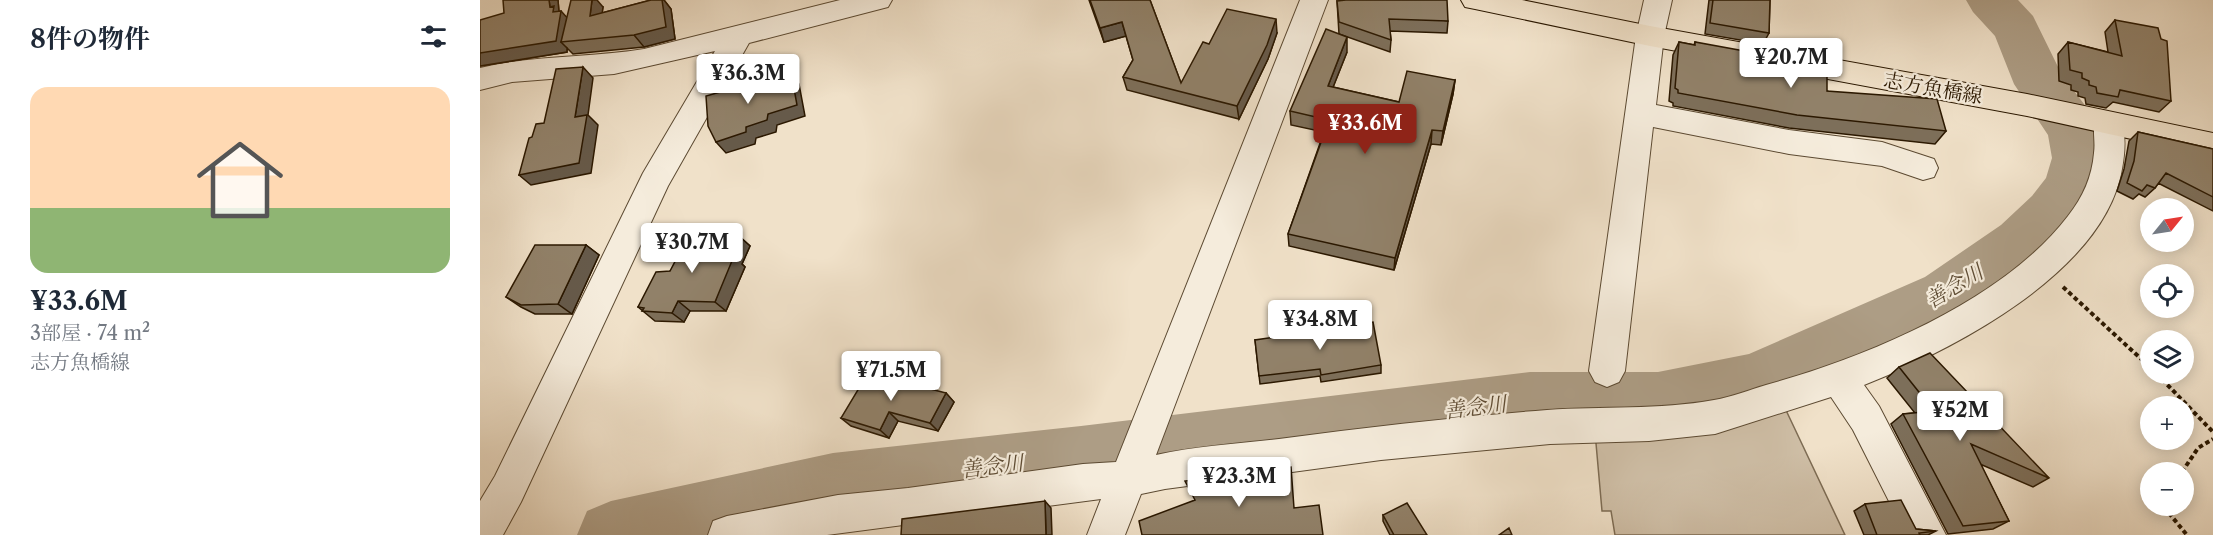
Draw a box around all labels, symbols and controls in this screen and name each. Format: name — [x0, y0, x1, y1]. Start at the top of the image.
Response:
icon: filters — [417, 20, 450, 53]
text: 8件の物件 — [30, 23, 150, 55]
pin: ¥20.7M — [1742, 38, 1840, 89]
text: ¥20.7M — [1754, 45, 1828, 69]
pin: ¥36.3M — [699, 54, 797, 105]
text: ¥36.3M — [710, 61, 786, 85]
street label: 志方魚橋線 — [1882, 67, 1984, 109]
pin: ¥33.6M — [1316, 104, 1414, 155]
text: ¥33.6M — [1327, 111, 1403, 135]
icon: home — [186, 126, 294, 234]
north arrow — [2140, 198, 2194, 252]
map controls — [2140, 198, 2194, 516]
pin: ¥30.7M — [643, 223, 741, 274]
text: ¥30.7M — [655, 230, 729, 254]
water label: 善念川 — [1921, 258, 1989, 313]
button: locate — [2140, 264, 2194, 318]
text: ¥33.6M — [30, 285, 128, 317]
pin: ¥34.8M — [1271, 300, 1369, 351]
text: ¥34.8M — [1282, 307, 1358, 331]
text: 3部屋 · 74 m² — [30, 321, 150, 345]
button: layers — [2140, 330, 2194, 384]
text: 志方魚橋線 — [30, 350, 130, 374]
pin: ¥71.5M — [842, 351, 940, 402]
text: ¥71.5M — [856, 358, 926, 382]
water label: 善念川 — [1442, 391, 1510, 423]
pin: ¥52M — [1924, 391, 1996, 442]
button: + — [2140, 396, 2194, 450]
text: ¥52M — [1931, 398, 1989, 422]
water label: 善念川 — [959, 450, 1027, 482]
pin: ¥23.3M — [1190, 457, 1288, 508]
button: − — [2140, 462, 2194, 516]
text: ¥23.3M — [1202, 464, 1276, 488]

